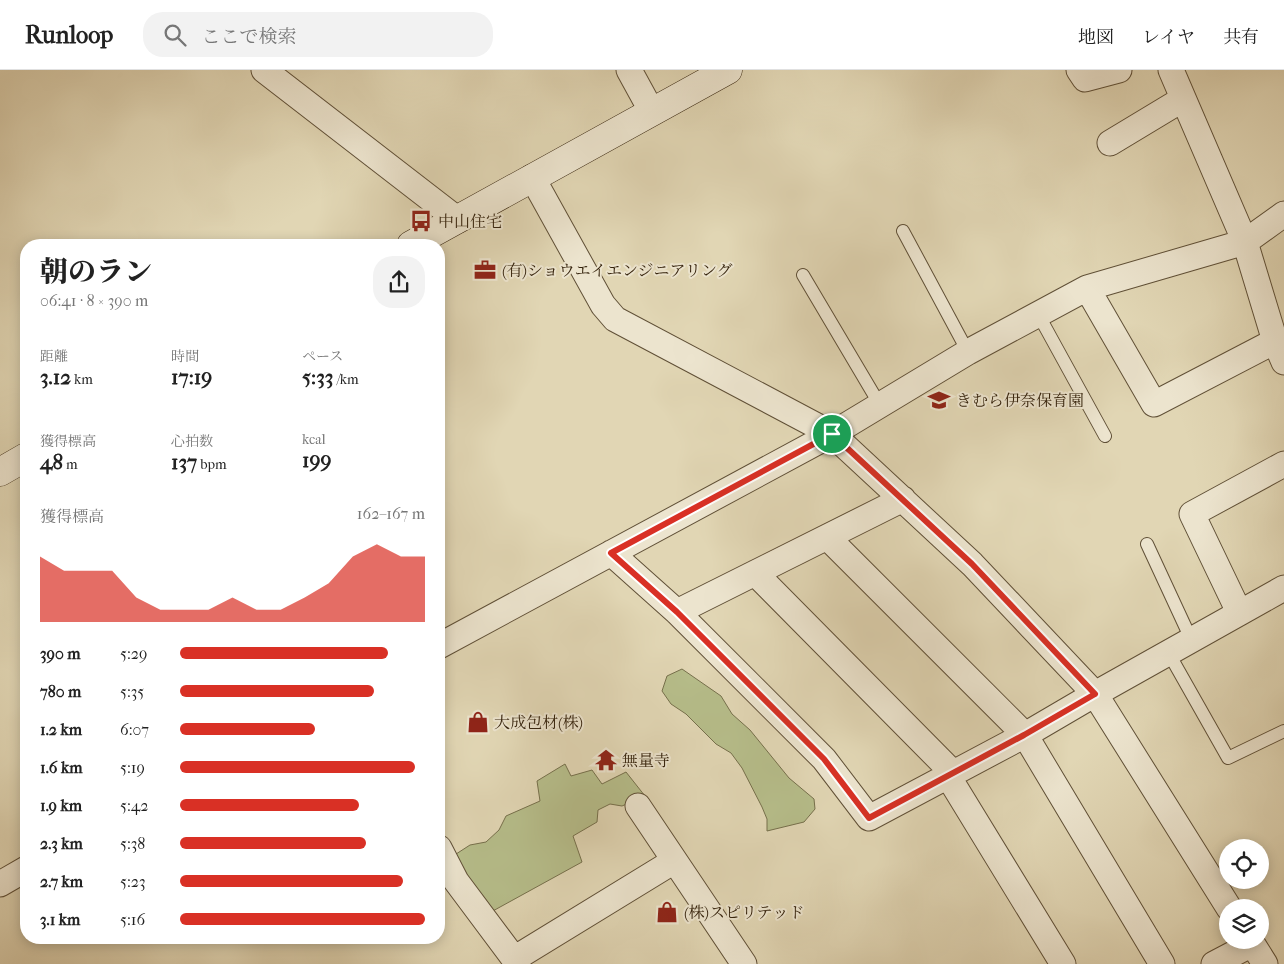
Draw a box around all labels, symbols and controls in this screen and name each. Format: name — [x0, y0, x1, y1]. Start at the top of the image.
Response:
search box — [143, 12, 493, 57]
text: Runloop — [25, 21, 113, 49]
icon: search — [161, 21, 189, 49]
text: ここで検索 — [201, 26, 296, 48]
text: 地図 — [1078, 27, 1114, 48]
text: レイヤ — [1142, 27, 1195, 48]
text: 共有 — [1223, 27, 1259, 48]
bus stop icon: 中山住宅 — [408, 208, 434, 234]
place label: 中山住宅 — [438, 212, 502, 231]
text: 朝のラン — [40, 255, 152, 288]
button: share — [373, 256, 425, 308]
office icon: (有)ショウエイエンジニアリング — [472, 257, 498, 283]
place label: (有)ショウエイエンジニアリング — [502, 261, 733, 280]
text: 06:41 · 8 × 390 m — [40, 291, 148, 310]
text: 距離 — [40, 348, 68, 365]
text: 時間 — [171, 348, 199, 365]
text: ペース — [302, 348, 343, 365]
text: 3.12 — [40, 365, 71, 389]
text: 17:19 — [171, 365, 212, 389]
text: 5:33 — [302, 365, 333, 389]
text: km — [71, 371, 93, 388]
text: /km — [333, 371, 359, 388]
school or university icon: きむら伊奈保育園 — [926, 387, 952, 413]
place label: きむら伊奈保育園 — [956, 391, 1084, 410]
pin — [811, 413, 853, 455]
icon: arrive — [818, 420, 846, 448]
text: kcal — [302, 431, 326, 448]
text: 獲得標高 — [40, 433, 96, 450]
text: 心拍数 — [171, 433, 213, 450]
text: 199 — [302, 448, 332, 472]
text: 48 — [40, 450, 63, 474]
text: 137 — [171, 450, 197, 474]
text: m — [63, 456, 78, 473]
text: bpm — [197, 456, 227, 473]
text: 162–167 m — [357, 504, 425, 523]
text: 獲得標高 — [40, 507, 104, 526]
text: 390 m — [40, 644, 81, 663]
text: 5:29 — [120, 644, 147, 663]
text: 780 m — [40, 682, 81, 701]
text: 5:35 — [120, 682, 144, 701]
shop icon: 大成包材(株) — [465, 709, 491, 735]
place label: 大成包材(株) — [494, 713, 583, 732]
text: 1.2 km — [40, 720, 82, 739]
text: 6:07 — [120, 720, 149, 739]
temple icon: 無量寺 — [593, 747, 619, 773]
place label: 無量寺 — [622, 751, 670, 770]
text: 1.6 km — [40, 758, 82, 777]
text: 5:19 — [120, 758, 145, 777]
text: 1.9 km — [40, 796, 82, 815]
text: 5:42 — [120, 796, 148, 815]
text: 2.3 km — [40, 834, 83, 853]
text: 5:38 — [120, 834, 145, 853]
map controls — [1219, 839, 1269, 949]
button: locate — [1219, 839, 1269, 889]
text: 2.7 km — [40, 872, 83, 891]
text: 5:23 — [120, 872, 146, 891]
shop icon: (株)スピリテッド — [654, 899, 680, 925]
button: layers — [1219, 899, 1269, 949]
place label: (株)スピリテッド — [684, 903, 805, 922]
text: 3.1 km — [40, 910, 80, 929]
text: 5:16 — [120, 910, 145, 929]

